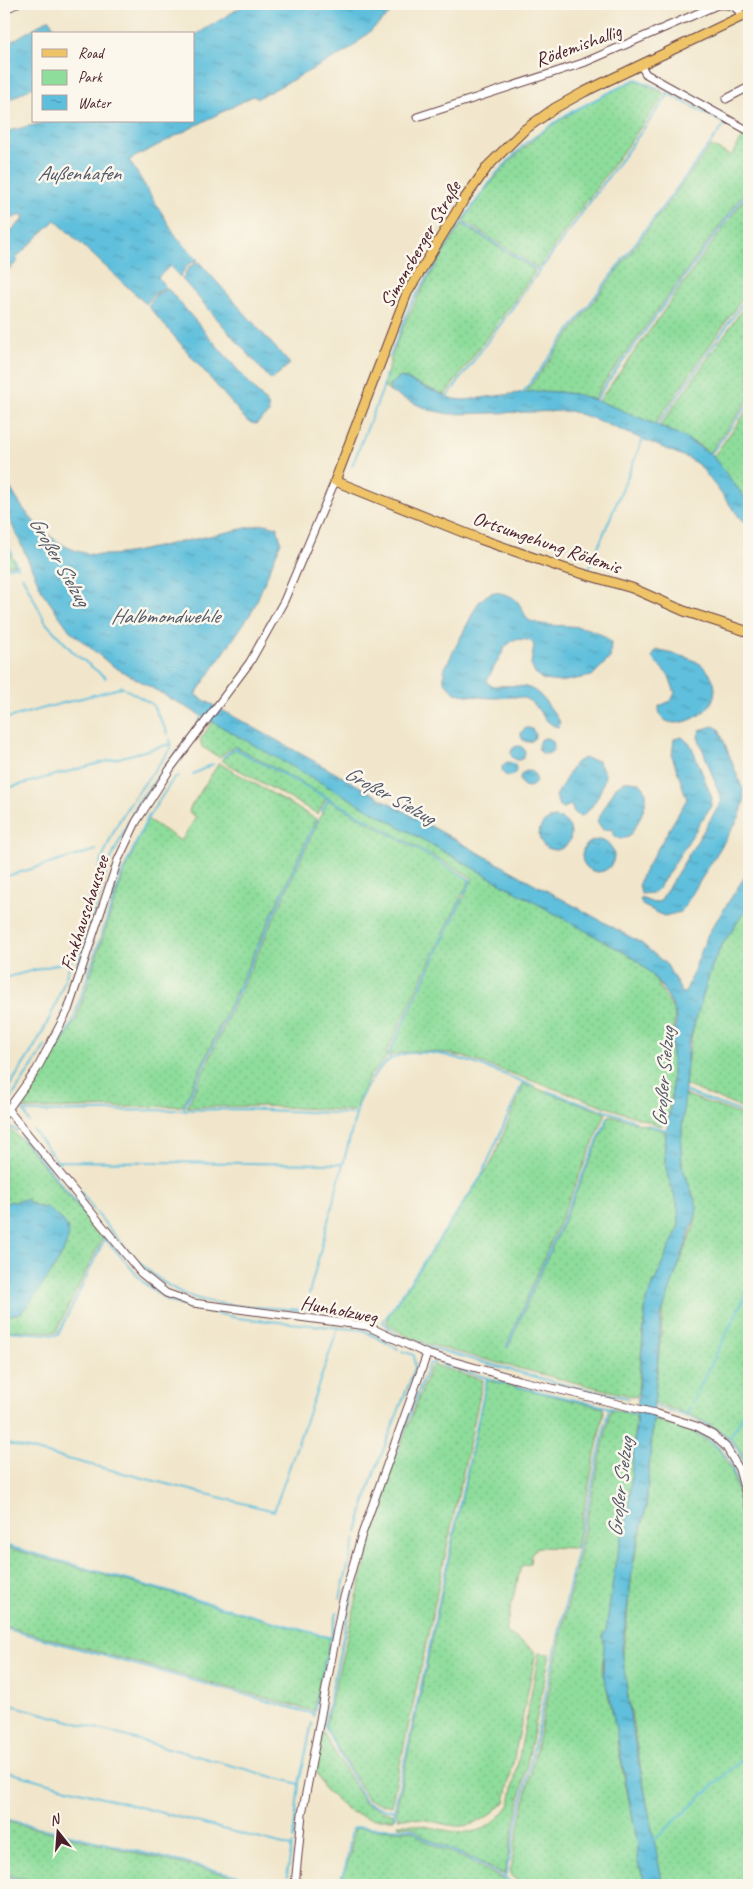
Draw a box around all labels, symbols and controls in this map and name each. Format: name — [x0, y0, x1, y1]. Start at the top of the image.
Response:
street label: Rödemishallig — [532, 18, 626, 73]
legend — [32, 32, 195, 122]
text: Road — [78, 44, 105, 63]
text: Park — [78, 68, 103, 87]
text: Water — [78, 94, 112, 113]
water label: Außenhafen — [37, 160, 122, 186]
street label: Simonsberger Straße — [374, 175, 468, 312]
street label: Ortsumgehung Rödemis — [469, 505, 626, 580]
water label: Großer Sielzug — [24, 511, 97, 613]
water label: Halbmondwehle — [111, 603, 222, 629]
water label: Großer Sielzug — [340, 760, 442, 832]
street label: Finkhauschaussee — [54, 851, 115, 974]
water label: Großer Sielzug — [646, 1024, 681, 1128]
street label: Hunholzweg — [299, 1290, 381, 1330]
water label: Großer Sielzug — [601, 1434, 639, 1538]
north arrow — [32, 1806, 82, 1856]
text: N — [48, 1810, 63, 1829]

